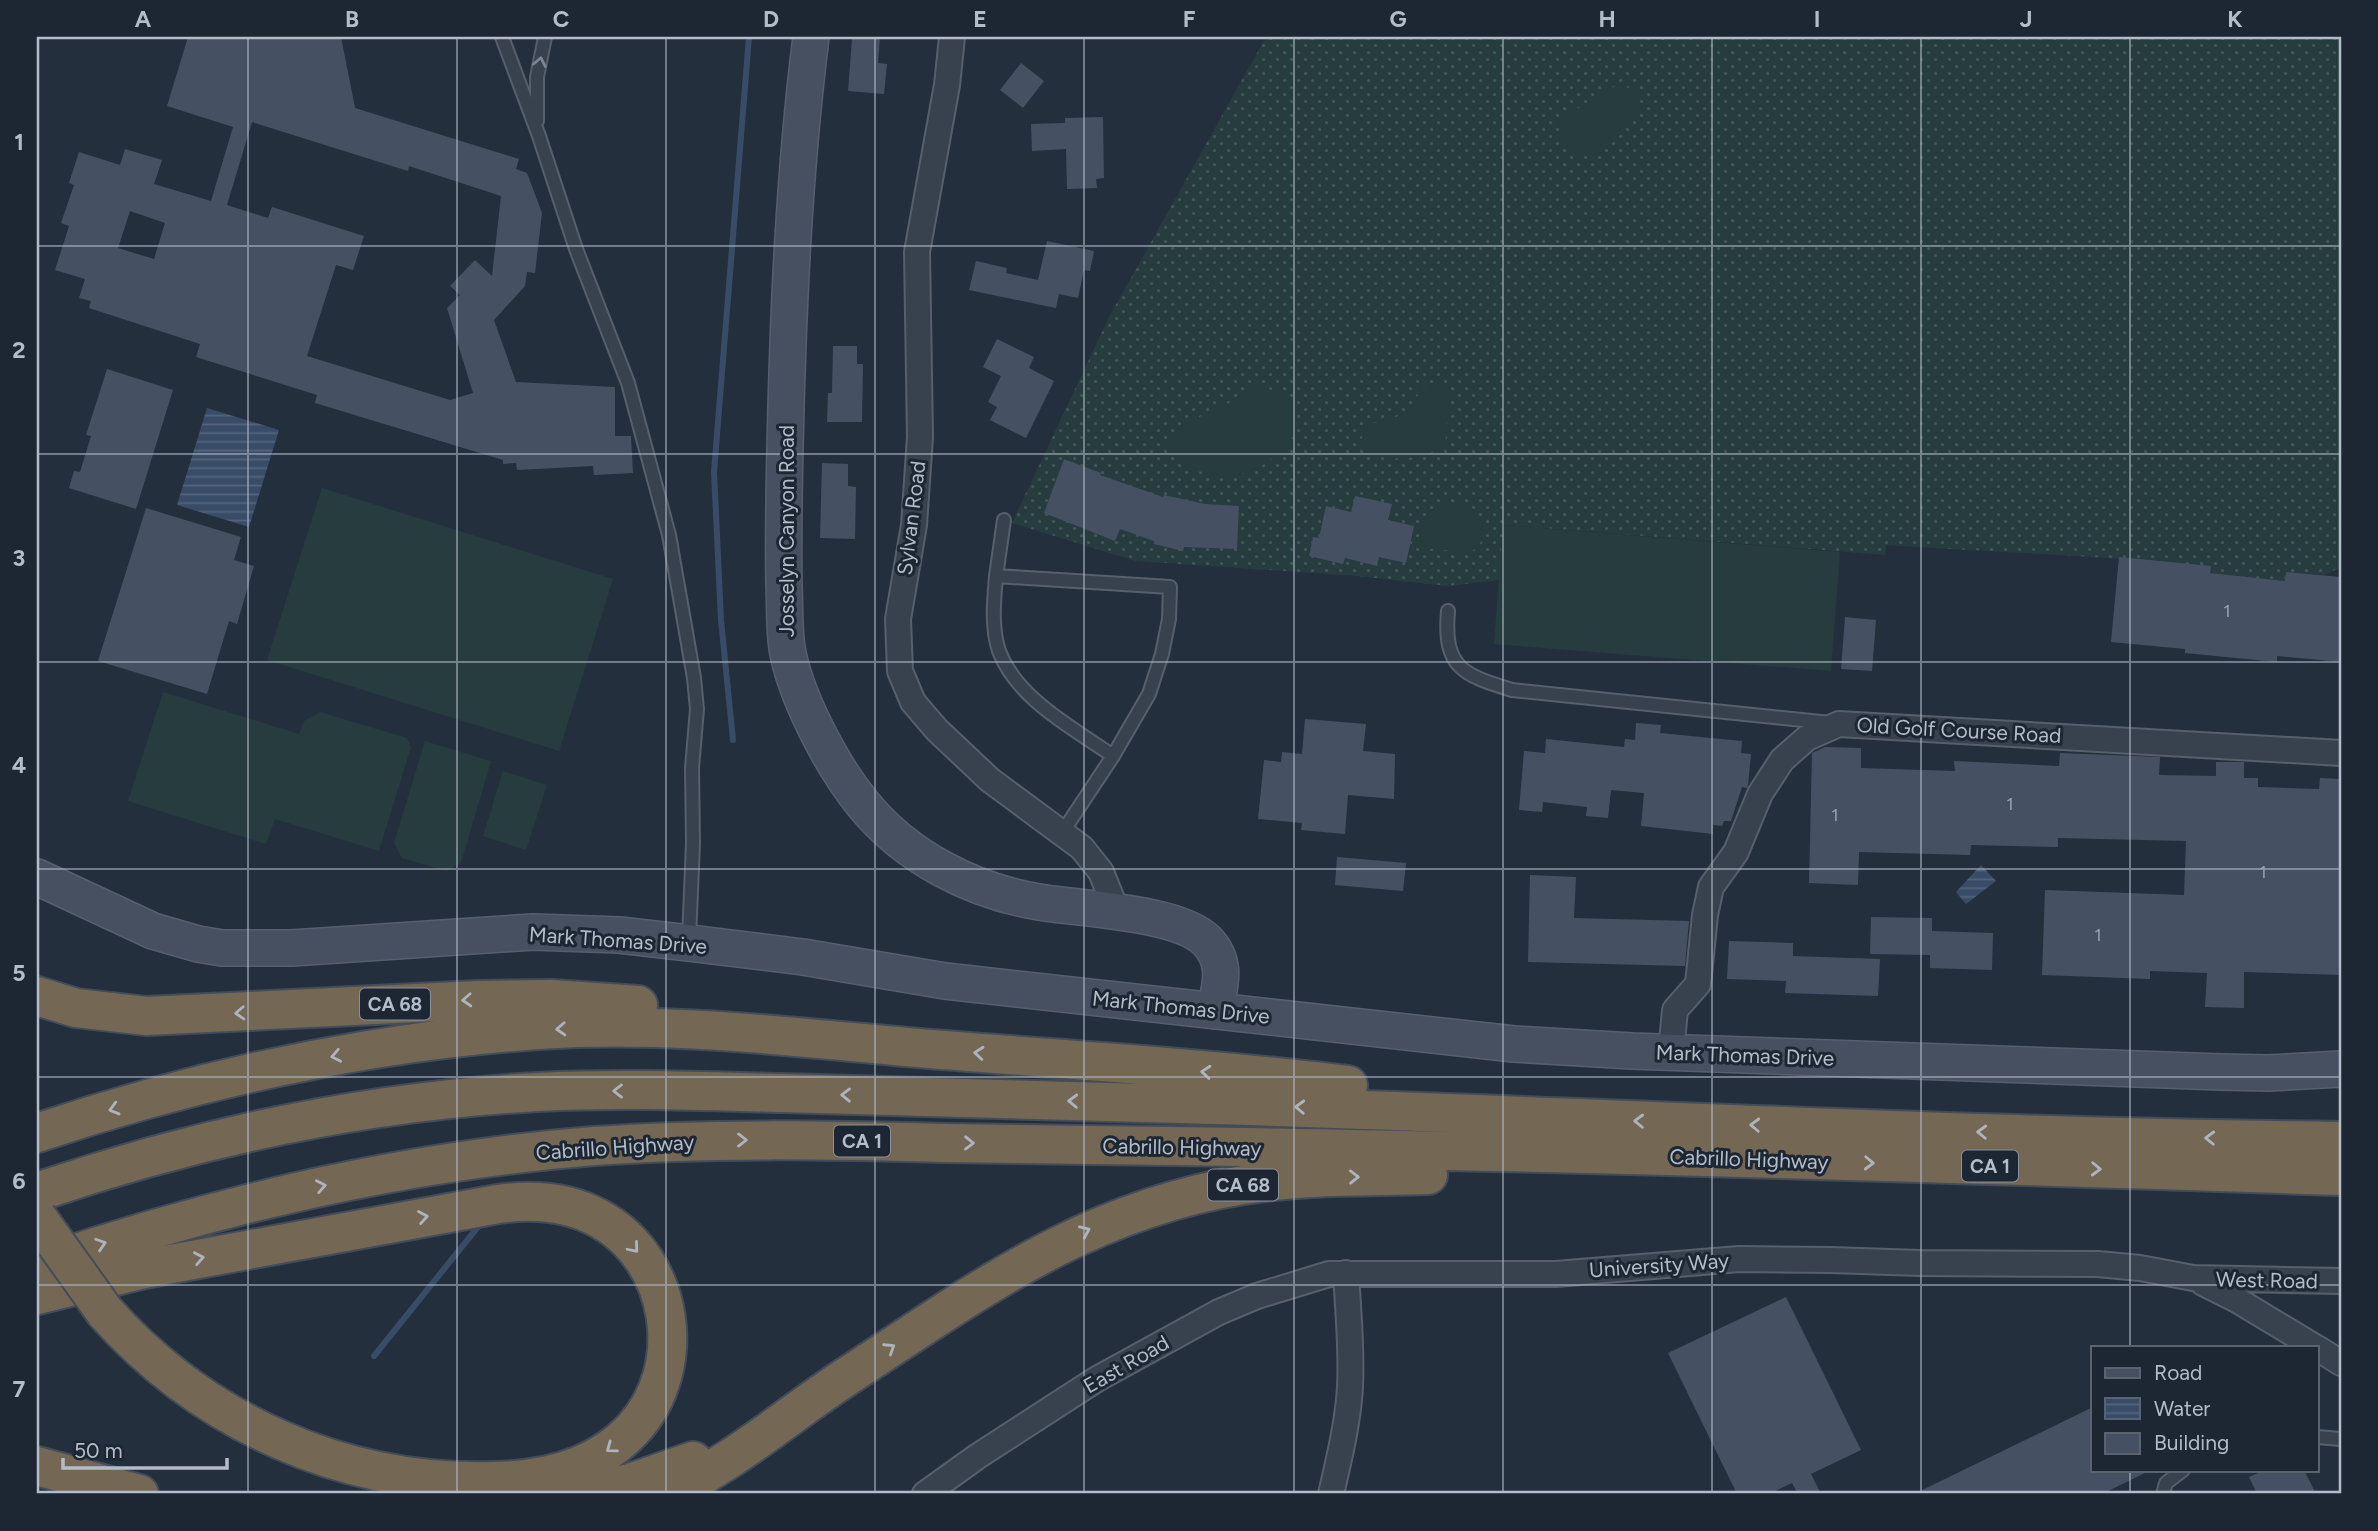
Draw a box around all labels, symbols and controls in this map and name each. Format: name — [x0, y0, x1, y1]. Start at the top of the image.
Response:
text: A — [135, 5, 152, 33]
text: B — [345, 5, 359, 33]
text: C — [553, 5, 570, 33]
text: D — [763, 5, 779, 33]
text: E — [973, 5, 987, 33]
text: F — [1183, 5, 1196, 33]
text: G — [1389, 5, 1407, 33]
text: H — [1598, 5, 1616, 33]
text: I — [1814, 5, 1820, 33]
text: J — [2020, 5, 2032, 33]
text: K — [2227, 5, 2243, 33]
one-way arrow — [532, 56, 547, 68]
text: 1 — [14, 128, 24, 156]
text: 2 — [12, 336, 26, 364]
street label: Josselyn Canyon Road — [774, 425, 799, 637]
street label: Sylvan Road — [892, 459, 930, 577]
text: 3 — [13, 544, 25, 572]
house number: 1 — [2223, 600, 2231, 622]
street label: Old Golf Course Road — [1856, 712, 2062, 748]
text: 4 — [12, 751, 26, 779]
house number: 1 — [2006, 793, 2014, 815]
house number: 1 — [1831, 804, 1839, 826]
house number: 1 — [2259, 861, 2267, 883]
street label: Mark Thomas Drive — [528, 921, 708, 959]
house number: 1 — [2094, 924, 2102, 946]
text: 5 — [12, 959, 26, 987]
street label: Mark Thomas Drive — [1091, 985, 1271, 1029]
road number: CA 68 — [360, 988, 430, 1020]
one-way arrow — [461, 993, 472, 1008]
one-way arrow — [234, 1005, 245, 1020]
one-way arrow — [556, 1022, 567, 1037]
street label: Mark Thomas Drive — [1655, 1039, 1835, 1071]
one-way arrow — [973, 1046, 984, 1061]
one-way arrow — [330, 1048, 342, 1063]
one-way arrow — [1200, 1065, 1211, 1080]
one-way arrow — [612, 1083, 623, 1099]
one-way arrow — [840, 1087, 850, 1103]
one-way arrow — [1067, 1093, 1078, 1108]
one-way arrow — [1295, 1099, 1305, 1115]
one-way arrow — [109, 1100, 121, 1115]
one-way arrow — [1633, 1113, 1644, 1128]
one-way arrow — [1749, 1117, 1760, 1132]
one-way arrow — [1977, 1124, 1988, 1139]
road number: CA 1 — [834, 1126, 890, 1156]
street label: Cabrillo Highway — [535, 1129, 695, 1165]
one-way arrow — [2204, 1131, 2215, 1146]
one-way arrow — [737, 1132, 747, 1148]
street label: Cabrillo Highway — [1102, 1133, 1262, 1161]
one-way arrow — [964, 1135, 975, 1151]
street label: Cabrillo Highway — [1669, 1144, 1829, 1174]
road number: CA 1 — [1962, 1150, 2018, 1182]
one-way arrow — [1863, 1155, 1874, 1170]
one-way arrow — [2091, 1161, 2102, 1177]
text: 6 — [12, 1167, 26, 1195]
one-way arrow — [1349, 1169, 1360, 1185]
road number: CA 68 — [1208, 1170, 1278, 1200]
one-way arrow — [315, 1180, 327, 1195]
one-way arrow — [417, 1211, 429, 1226]
one-way arrow — [1078, 1226, 1090, 1240]
one-way arrow — [95, 1238, 107, 1253]
one-way arrow — [626, 1240, 638, 1253]
street label: University Way — [1588, 1248, 1730, 1282]
one-way arrow — [193, 1252, 205, 1267]
street label: West Road — [2216, 1267, 2318, 1293]
street label: East Road — [1079, 1330, 1173, 1398]
one-way arrow — [883, 1344, 896, 1357]
legend — [2091, 1346, 2318, 1472]
text: Road — [2154, 1360, 2202, 1385]
text: 7 — [13, 1375, 26, 1403]
text: Water — [2154, 1396, 2210, 1421]
scale bar — [63, 1426, 228, 1470]
text: Building — [2154, 1430, 2229, 1455]
text: 50 m — [74, 1438, 123, 1463]
one-way arrow — [606, 1440, 619, 1452]

